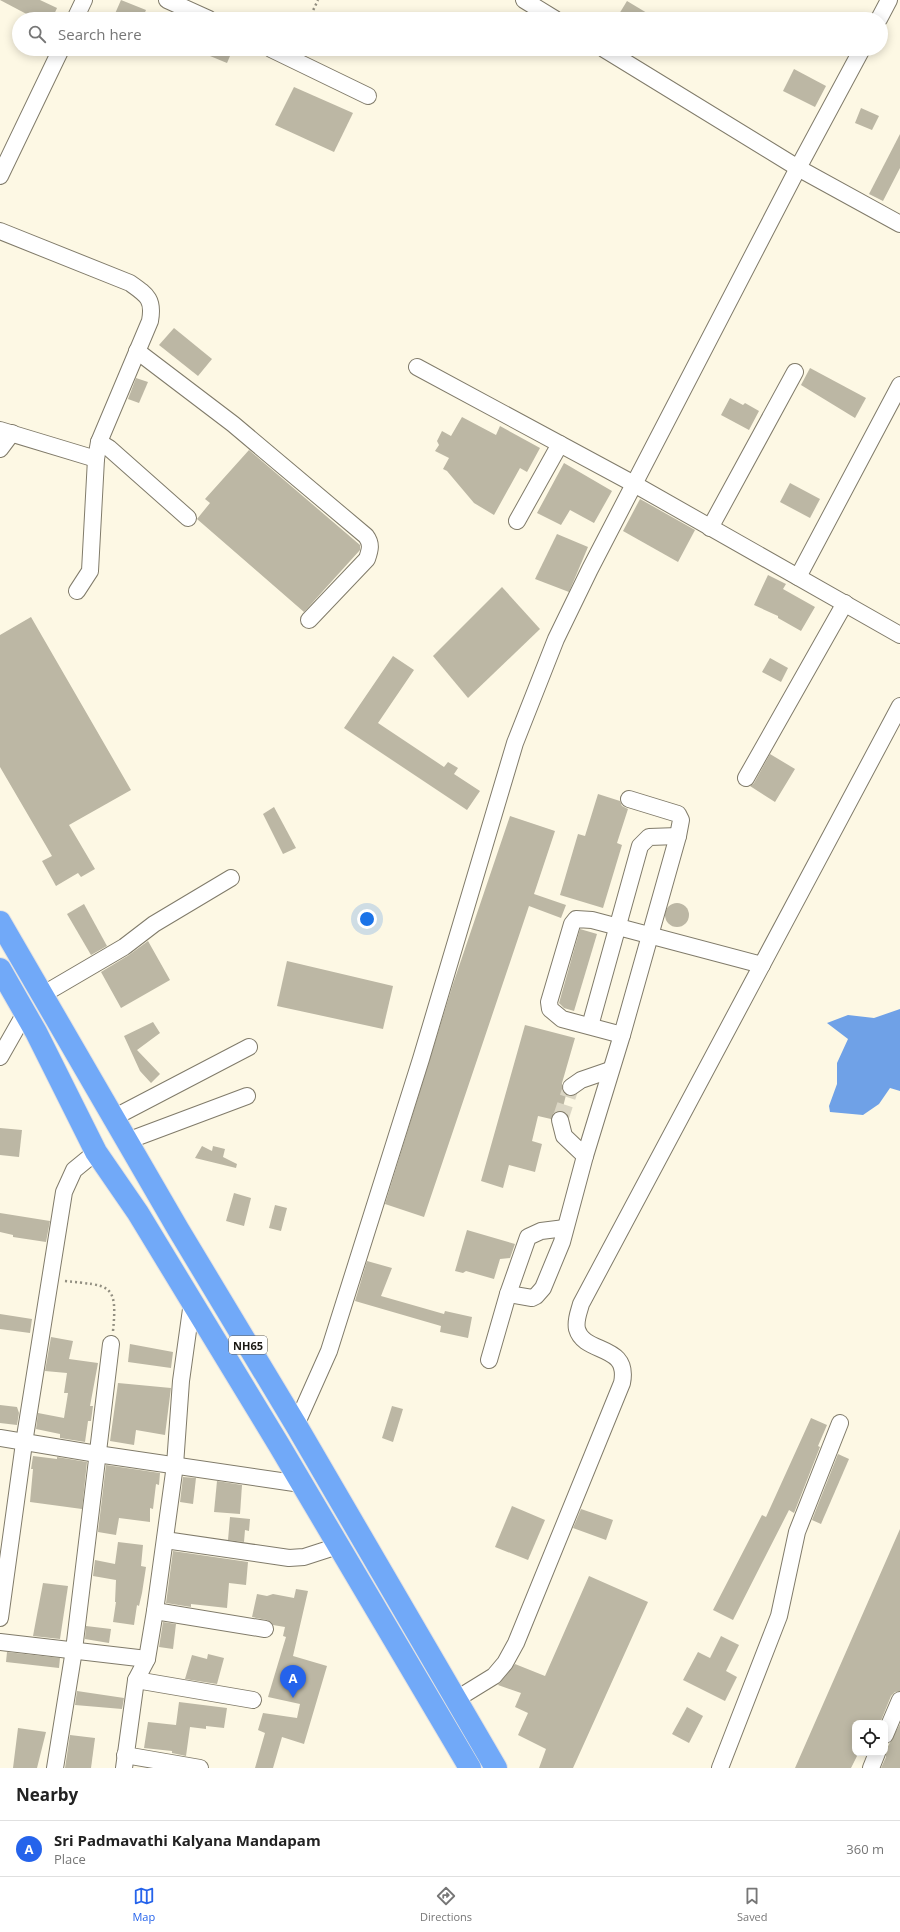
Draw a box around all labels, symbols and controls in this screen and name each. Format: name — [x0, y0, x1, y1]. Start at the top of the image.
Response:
search box — [12, 12, 888, 56]
icon: search — [26, 23, 48, 45]
text: Search here — [58, 24, 142, 44]
your location — [357, 909, 377, 929]
road number: NH65 — [229, 1336, 267, 1354]
pin: A — [280, 1665, 306, 1698]
map controls — [852, 1720, 888, 1756]
button: locate — [852, 1720, 888, 1756]
text: Nearby — [16, 1783, 78, 1806]
text: Sri Padmavathi Kalyana Mandapam — [54, 1830, 321, 1850]
text: A — [25, 1840, 33, 1858]
text: 360 m — [846, 1840, 884, 1858]
text: Place — [54, 1850, 86, 1868]
tab: Map — [132, 1885, 155, 1924]
tab: Directions — [420, 1885, 472, 1924]
tab: Saved — [737, 1885, 768, 1924]

